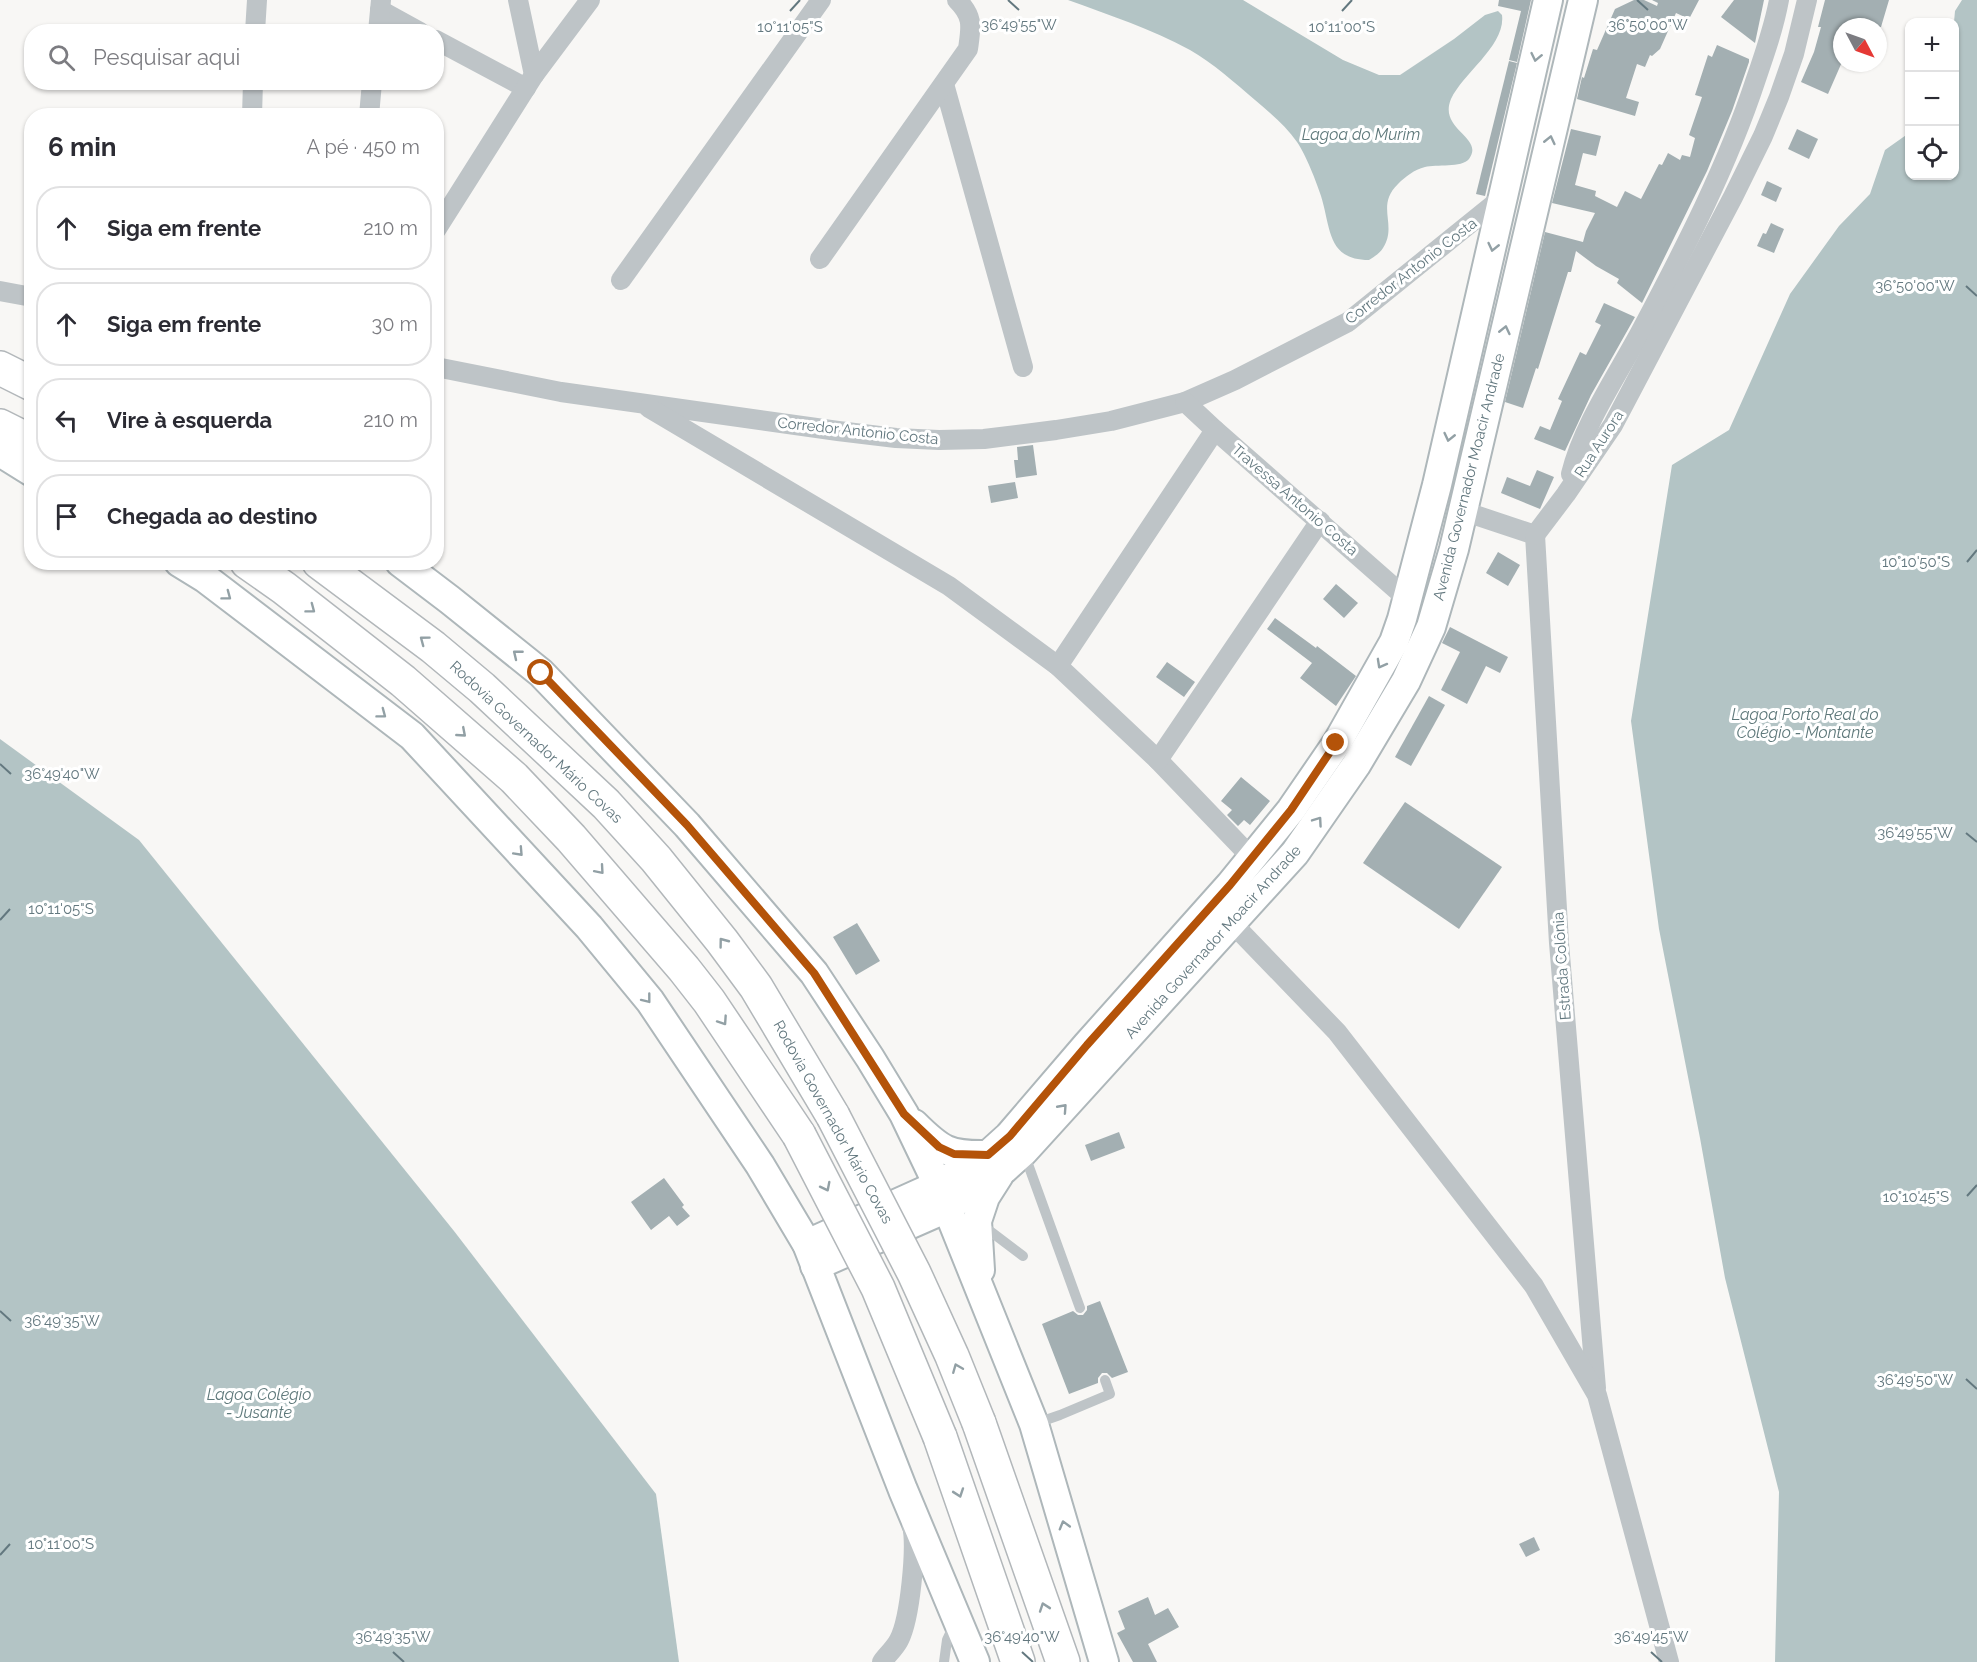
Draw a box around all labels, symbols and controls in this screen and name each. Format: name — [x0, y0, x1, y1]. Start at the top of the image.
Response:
text: 36°49'55"W — [981, 16, 1057, 34]
text: 36°50'00"W — [1608, 16, 1688, 34]
text: 10°11'05"S — [757, 18, 823, 36]
text: 10°11'00"S — [1309, 18, 1375, 36]
north arrow — [1833, 18, 1887, 72]
map controls — [1905, 18, 1959, 180]
button: + — [1905, 18, 1959, 72]
search box — [24, 24, 444, 90]
icon: search — [45, 41, 78, 74]
text: Pesquisar aqui — [93, 44, 240, 70]
one-way arrow — [1530, 52, 1543, 62]
button: − — [1905, 72, 1959, 126]
water label: Lagoa do Murim — [1302, 125, 1420, 144]
button: locate — [1905, 126, 1959, 180]
text: 6 min — [48, 132, 117, 162]
text: A pé · 450 m — [306, 135, 420, 159]
one-way arrow — [1542, 135, 1555, 145]
icon: ahead — [50, 212, 83, 245]
street label: Corredor Antonio Costa — [1342, 214, 1480, 328]
text: Siga em frente — [107, 215, 261, 241]
text: 210 m — [363, 216, 418, 240]
one-way arrow — [1487, 242, 1500, 252]
text: 36°50'00"W — [1875, 277, 1955, 295]
icon: ahead — [50, 308, 83, 341]
text: Siga em frente — [107, 311, 261, 337]
text: 30 m — [372, 312, 418, 336]
one-way arrow — [1498, 325, 1511, 335]
street label: Avenida Governador Moacir Andrade — [1430, 351, 1509, 603]
icon: left — [50, 404, 83, 437]
text: Vire à esquerda — [107, 407, 272, 433]
street label: Rua Aurora — [1571, 407, 1627, 481]
text: 210 m — [363, 408, 418, 432]
street label: Corredor Antonio Costa — [777, 414, 939, 448]
one-way arrow — [1443, 432, 1456, 442]
street label: Travessa Antonio Costa — [1228, 441, 1362, 559]
icon: arrive — [50, 500, 83, 533]
text: Chegada ao destino — [107, 503, 317, 529]
text: 10°10'50"S — [1882, 553, 1950, 571]
one-way arrow — [220, 588, 231, 599]
one-way arrow — [304, 602, 315, 613]
one-way arrow — [420, 636, 431, 647]
one-way arrow — [513, 650, 524, 661]
street label: Rodovia Governador Mário Covas — [446, 657, 626, 827]
one-way arrow — [1377, 657, 1389, 668]
route start — [527, 659, 553, 685]
water label: Lagoa Porto Real do Colégio - Montante — [1731, 705, 1879, 742]
one-way arrow — [375, 706, 386, 717]
one-way arrow — [455, 726, 466, 737]
route end — [1322, 729, 1348, 755]
text: 36°49'40"W — [24, 765, 100, 783]
one-way arrow — [1311, 816, 1322, 827]
text: 36°49'55"W — [1877, 824, 1953, 842]
street label: Avenida Governador Moacir Andrade — [1121, 841, 1305, 1043]
one-way arrow — [512, 845, 523, 856]
one-way arrow — [593, 863, 604, 874]
text: 10°11'05"S — [28, 900, 94, 918]
street label: Estrada Colônia — [1549, 911, 1575, 1021]
one-way arrow — [719, 938, 730, 949]
one-way arrow — [640, 992, 651, 1003]
one-way arrow — [716, 1015, 727, 1026]
street label: Rodovia Governador Mário Covas — [769, 1017, 897, 1227]
one-way arrow — [1056, 1104, 1067, 1115]
one-way arrow — [819, 1181, 830, 1192]
text: 10°10'45"S — [1883, 1188, 1949, 1206]
text: 36°49'35"W — [24, 1312, 100, 1330]
one-way arrow — [952, 1364, 964, 1375]
text: 36°49'50"W — [1877, 1371, 1954, 1389]
water label: Lagoa Colégio - Jusante — [207, 1385, 311, 1422]
one-way arrow — [952, 1487, 964, 1498]
one-way arrow — [1059, 1520, 1071, 1531]
text: 10°11'00"S — [28, 1535, 94, 1553]
one-way arrow — [1038, 1602, 1051, 1613]
text: 36°49'35"W — [355, 1628, 431, 1646]
text: 36°49'40"W — [984, 1628, 1060, 1646]
text: 36°49'45"W — [1614, 1628, 1689, 1646]

